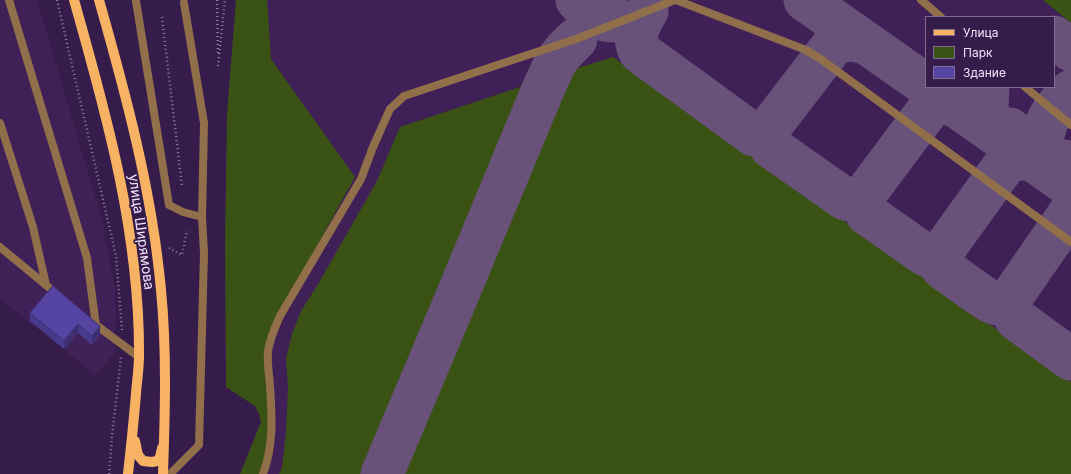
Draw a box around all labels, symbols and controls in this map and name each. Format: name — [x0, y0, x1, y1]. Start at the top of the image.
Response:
legend — [925, 16, 1055, 88]
text: Улица — [963, 25, 998, 40]
text: Парк — [963, 45, 993, 60]
text: Здание — [963, 65, 1006, 80]
street label: улица Ширямова — [125, 173, 157, 291]

